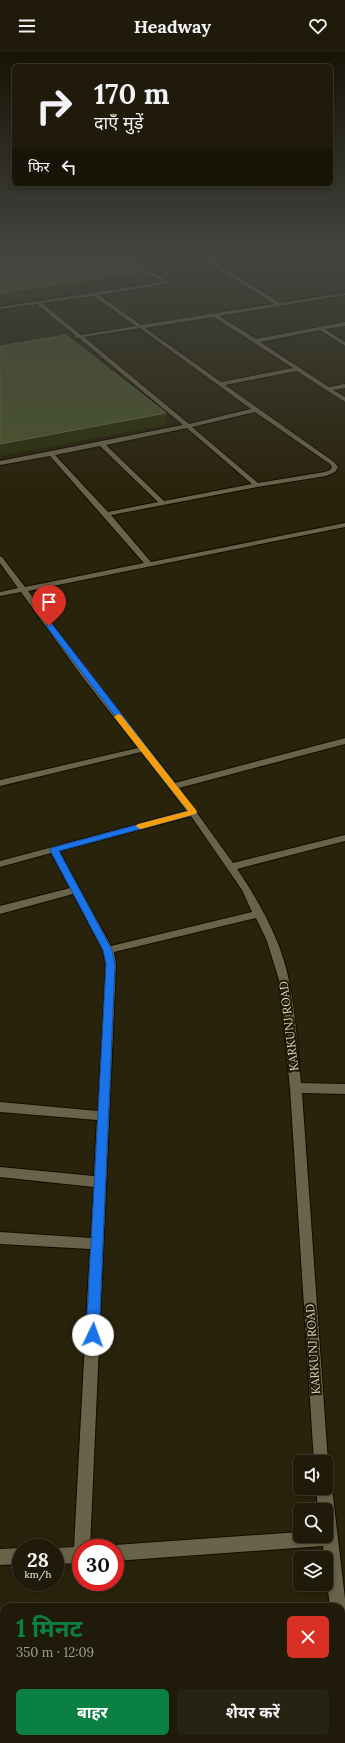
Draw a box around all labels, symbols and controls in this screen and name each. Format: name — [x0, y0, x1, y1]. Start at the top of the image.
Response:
icon: menu — [16, 15, 38, 37]
text: Headway — [134, 15, 211, 38]
icon: heart — [307, 15, 329, 37]
text: 170 m — [94, 76, 169, 112]
icon: right — [28, 80, 80, 132]
text: दाएँ मुड़ें — [94, 111, 143, 134]
icon: left — [58, 156, 80, 178]
text: फिर — [28, 157, 50, 176]
pin — [32, 585, 66, 626]
icon: arrive — [38, 591, 60, 613]
street label: KARKUNJ ROAD — [276, 980, 301, 1072]
street label: KARKUNJ ROAD — [302, 1303, 323, 1395]
position arrow — [72, 1314, 114, 1356]
map controls — [293, 1455, 333, 1591]
button: sound — [293, 1455, 333, 1495]
button: search — [293, 1503, 333, 1543]
speed limit sign: 30 — [72, 1539, 124, 1591]
text: 28 — [27, 1547, 49, 1572]
button: layers — [293, 1551, 333, 1591]
text: km/h — [24, 1568, 52, 1581]
text: 1 मिनट — [16, 1613, 82, 1644]
button: close — [287, 1616, 329, 1658]
text: 350 m · 12:09 — [16, 1644, 94, 1661]
button: बाहर — [16, 1689, 169, 1735]
button: शेयर करें — [177, 1689, 329, 1735]

